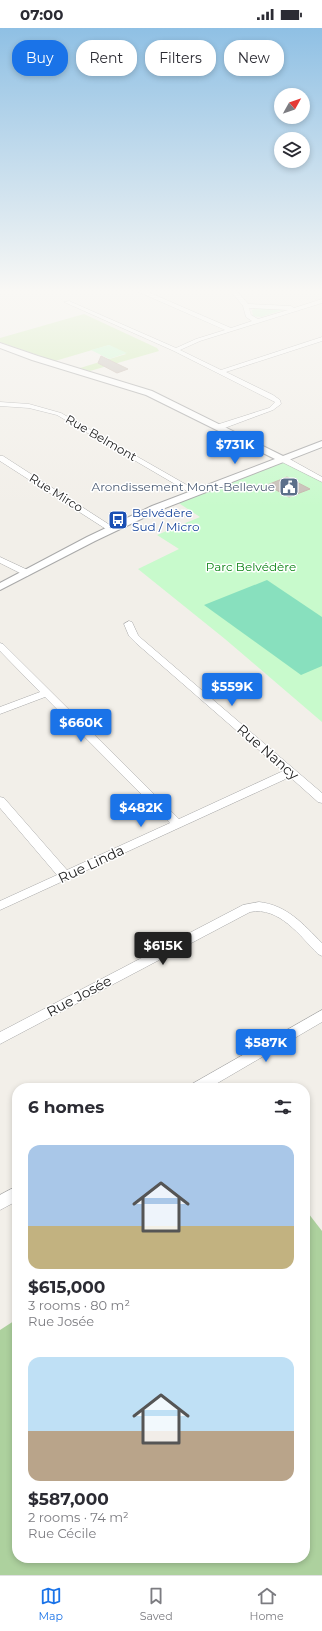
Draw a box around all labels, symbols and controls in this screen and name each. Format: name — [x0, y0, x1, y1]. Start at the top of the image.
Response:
text: 07:00 — [20, 5, 63, 24]
chip: Buy — [12, 40, 68, 76]
chip: Rent — [76, 40, 137, 76]
chip: Filters — [145, 40, 216, 76]
chip: New — [224, 40, 284, 76]
north arrow — [274, 88, 310, 124]
map controls — [274, 88, 310, 168]
button: layers — [274, 132, 310, 168]
street label: Rue Belmont — [63, 411, 140, 464]
pin: $731K — [207, 431, 263, 465]
text: $731K — [216, 436, 254, 452]
street label: Rue Mirco — [27, 470, 86, 515]
public building icon: Arondissement Mont-Bellevue — [278, 476, 300, 498]
place label: Arondissement Mont-Bellevue — [92, 479, 275, 494]
place label: Belvédère Sud / Micro — [132, 505, 200, 534]
bus stop icon: Belvédère Sud / Micro — [107, 509, 129, 531]
park label: Parc Belvédère — [206, 559, 296, 574]
pin: $559K — [204, 673, 260, 707]
text: $559K — [211, 678, 253, 694]
pin: $660K — [53, 709, 109, 743]
text: $660K — [59, 714, 103, 730]
street label: Rue Nancy — [233, 720, 303, 784]
pin: $482K — [113, 794, 169, 828]
text: $482K — [119, 799, 163, 815]
street label: Rue Linda — [55, 841, 127, 887]
pin: $615K — [135, 932, 191, 966]
text: $615K — [143, 937, 183, 953]
street label: Rue Josée — [43, 971, 115, 1021]
pin: $587K — [238, 1029, 294, 1063]
text: $587K — [245, 1034, 287, 1050]
icon: filters — [272, 1096, 294, 1118]
text: 6 homes — [28, 1097, 104, 1117]
icon: home — [125, 1171, 197, 1243]
text: $615,000 — [28, 1277, 105, 1297]
text: 3 rooms · 80 m² — [28, 1297, 130, 1313]
text: Rue Josée — [28, 1313, 94, 1329]
icon: home — [125, 1383, 197, 1455]
text: $587,000 — [28, 1489, 109, 1509]
text: 2 rooms · 74 m² — [28, 1509, 129, 1525]
text: Rue Cécile — [28, 1525, 96, 1541]
tab: Map — [38, 1585, 63, 1623]
tab: Saved — [140, 1585, 173, 1623]
tab: Home — [249, 1585, 284, 1623]

